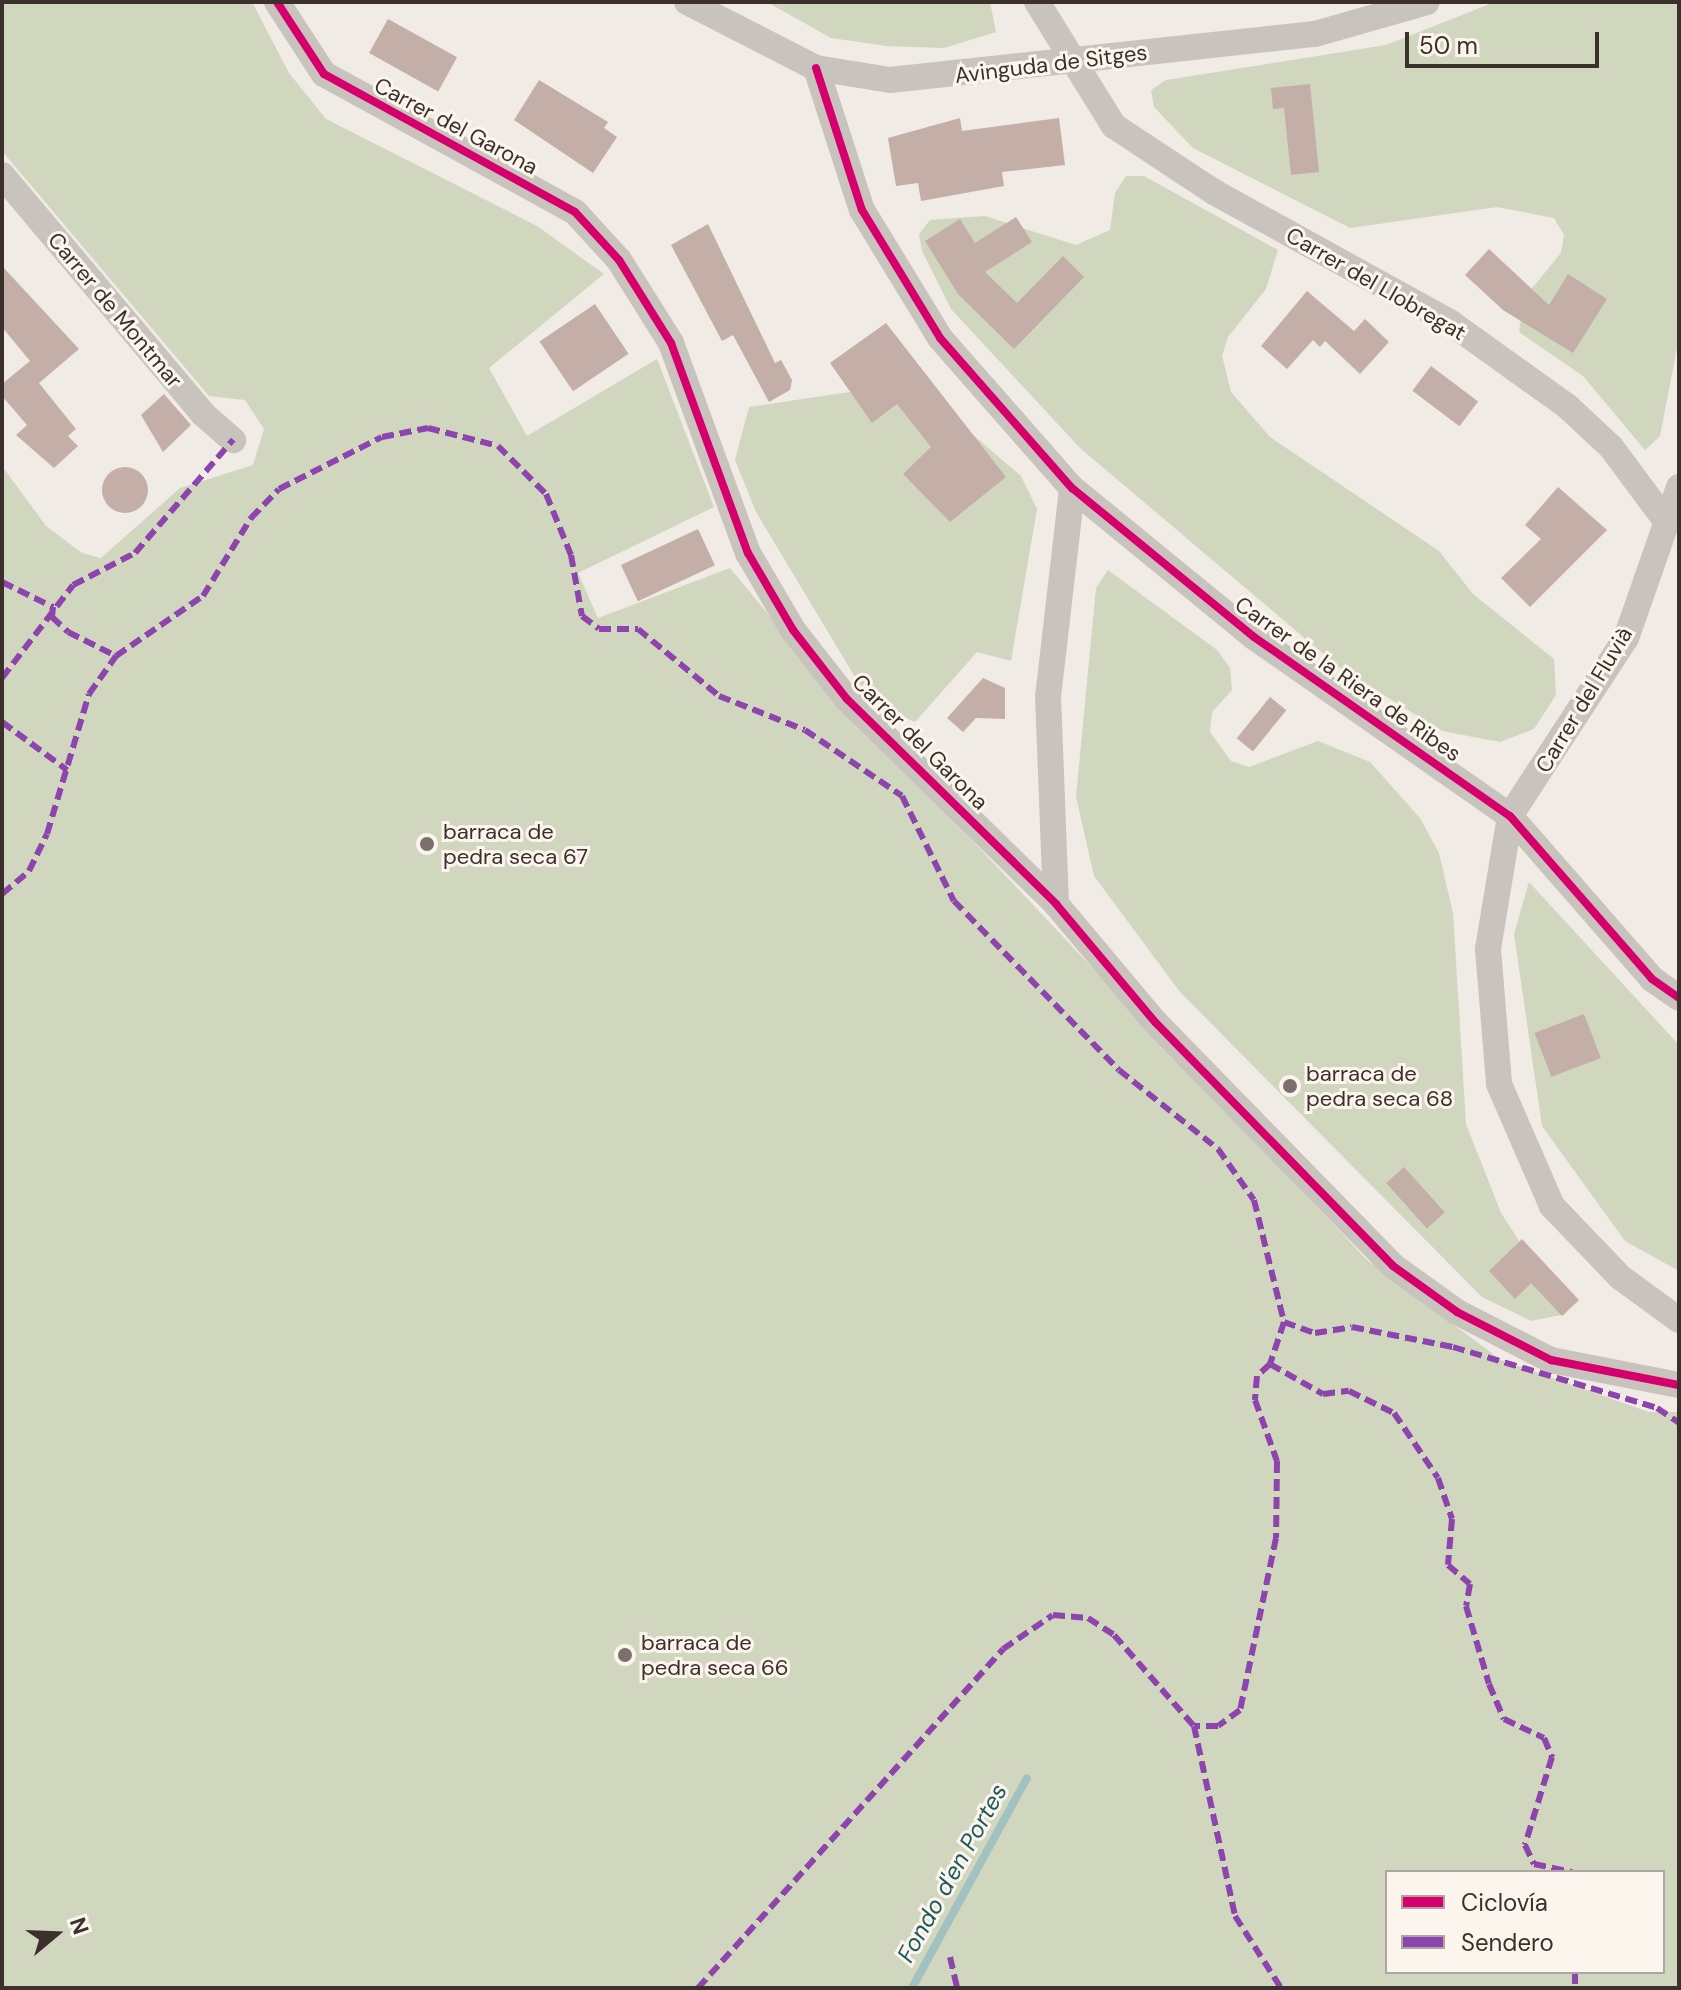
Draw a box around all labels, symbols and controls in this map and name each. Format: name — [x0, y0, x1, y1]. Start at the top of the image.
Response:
scale bar — [1409, 16, 1603, 66]
text: 50 m — [1419, 30, 1478, 61]
street label: Avinguda de Sitges — [953, 39, 1149, 89]
street label: Carrer del Garona — [370, 72, 542, 180]
street label: Carrer del Llobregat — [1281, 222, 1471, 346]
street label: Carrer de Montmar — [42, 227, 188, 393]
street label: Carrer de la Riera de Ribes — [1230, 591, 1466, 767]
street label: Carrer del Fluvià — [1530, 622, 1638, 778]
street label: Carrer del Garona — [847, 669, 993, 815]
place label: barraca de pedra seca 67 — [443, 818, 588, 870]
marker: barraca de pedra seca 67 — [418, 835, 436, 853]
place label: barraca de pedra seca 68 — [1306, 1060, 1453, 1112]
marker: barraca de pedra seca 68 — [1281, 1077, 1299, 1095]
place label: barraca de pedra seca 66 — [641, 1629, 789, 1680]
marker: barraca de pedra seca 66 — [616, 1646, 634, 1664]
water label: Fondo d'en Portes — [891, 1779, 1013, 1967]
legend — [1385, 1870, 1665, 1974]
text: Ciclovía — [1461, 1887, 1548, 1918]
north arrow — [16, 1894, 96, 1974]
text: N — [63, 1914, 95, 1938]
text: Sendero — [1461, 1927, 1554, 1958]

